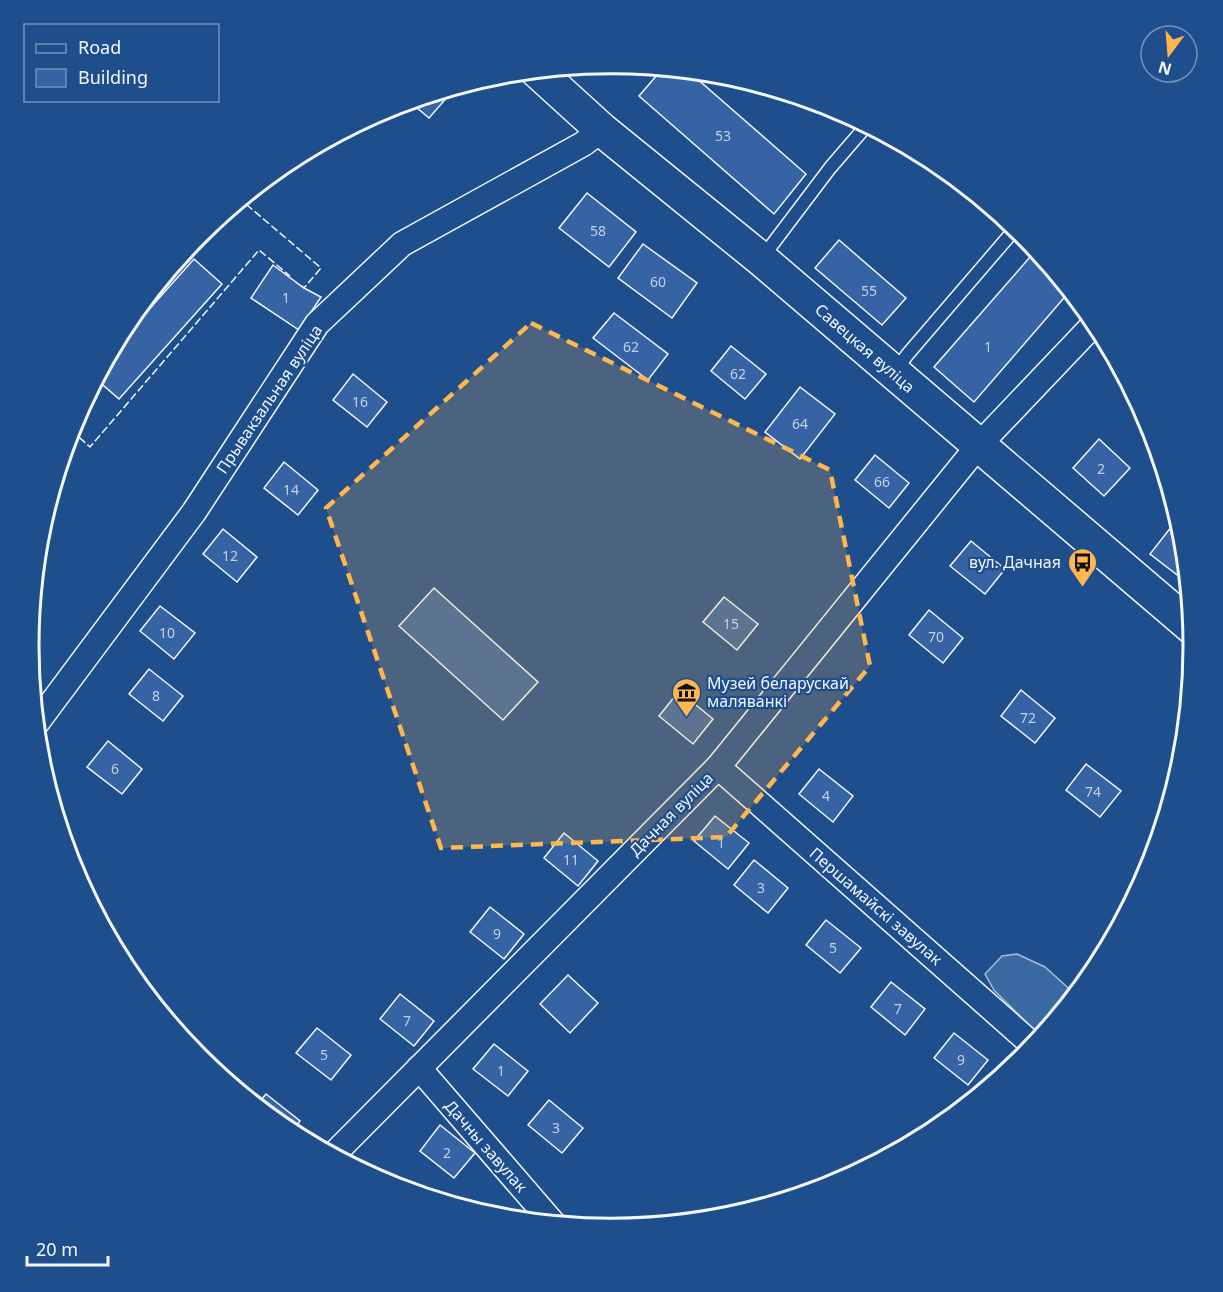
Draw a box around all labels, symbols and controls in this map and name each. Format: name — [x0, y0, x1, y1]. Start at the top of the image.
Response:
legend — [24, 24, 219, 102]
north arrow — [1139, 24, 1199, 84]
text: Road — [78, 35, 121, 59]
text: N — [1156, 56, 1174, 81]
text: Building — [78, 65, 148, 89]
house number: 53 — [715, 126, 731, 145]
house number: 58 — [590, 221, 606, 240]
house number: 60 — [650, 272, 666, 291]
house number: 55 — [861, 281, 877, 300]
house number: 1 — [282, 288, 290, 307]
street label: Савецкая вуліца — [810, 298, 920, 398]
street label: Прывакзальная вуліца — [211, 320, 327, 478]
house number: 62 — [623, 337, 639, 356]
house number: 1 — [984, 337, 992, 356]
house number: 62 — [730, 364, 746, 383]
house number: 16 — [352, 392, 368, 411]
house number: 64 — [792, 414, 808, 433]
house number: 2 — [1097, 459, 1105, 478]
house number: 66 — [874, 472, 890, 491]
house number: 14 — [283, 480, 299, 499]
house number: 12 — [222, 546, 238, 565]
bus stop icon: вул. Дачная — [1066, 546, 1098, 588]
place label: вул. Дачная — [969, 551, 1061, 573]
house number: 15 — [723, 614, 739, 633]
house number: 10 — [159, 623, 175, 642]
house number: 70 — [928, 627, 944, 646]
place label: Музей беларускай маляванкі — [707, 672, 849, 712]
museum icon: Музей беларускай маляванкі — [670, 676, 702, 718]
house number: 8 — [152, 686, 160, 705]
house number: 72 — [1020, 708, 1036, 727]
house number: 6 — [111, 759, 119, 778]
street label: Дачная вуліца — [624, 767, 718, 861]
house number: 74 — [1085, 782, 1101, 801]
house number: 4 — [822, 786, 830, 805]
house number: 1 — [717, 833, 725, 852]
street label: Першамайскі завулак — [805, 842, 947, 970]
house number: 11 — [563, 850, 579, 869]
house number: 3 — [757, 878, 765, 897]
house number: 9 — [493, 924, 501, 943]
house number: 5 — [829, 938, 837, 957]
house number: 7 — [894, 999, 902, 1018]
house number: 7 — [403, 1011, 411, 1030]
house number: 5 — [320, 1045, 328, 1064]
house number: 9 — [957, 1050, 965, 1069]
house number: 1 — [497, 1061, 505, 1080]
street label: Дачны завулак — [440, 1095, 533, 1197]
house number: 3 — [552, 1118, 560, 1137]
house number: 2 — [443, 1143, 451, 1162]
scale bar — [27, 1229, 108, 1267]
text: 20 m — [36, 1237, 78, 1261]

